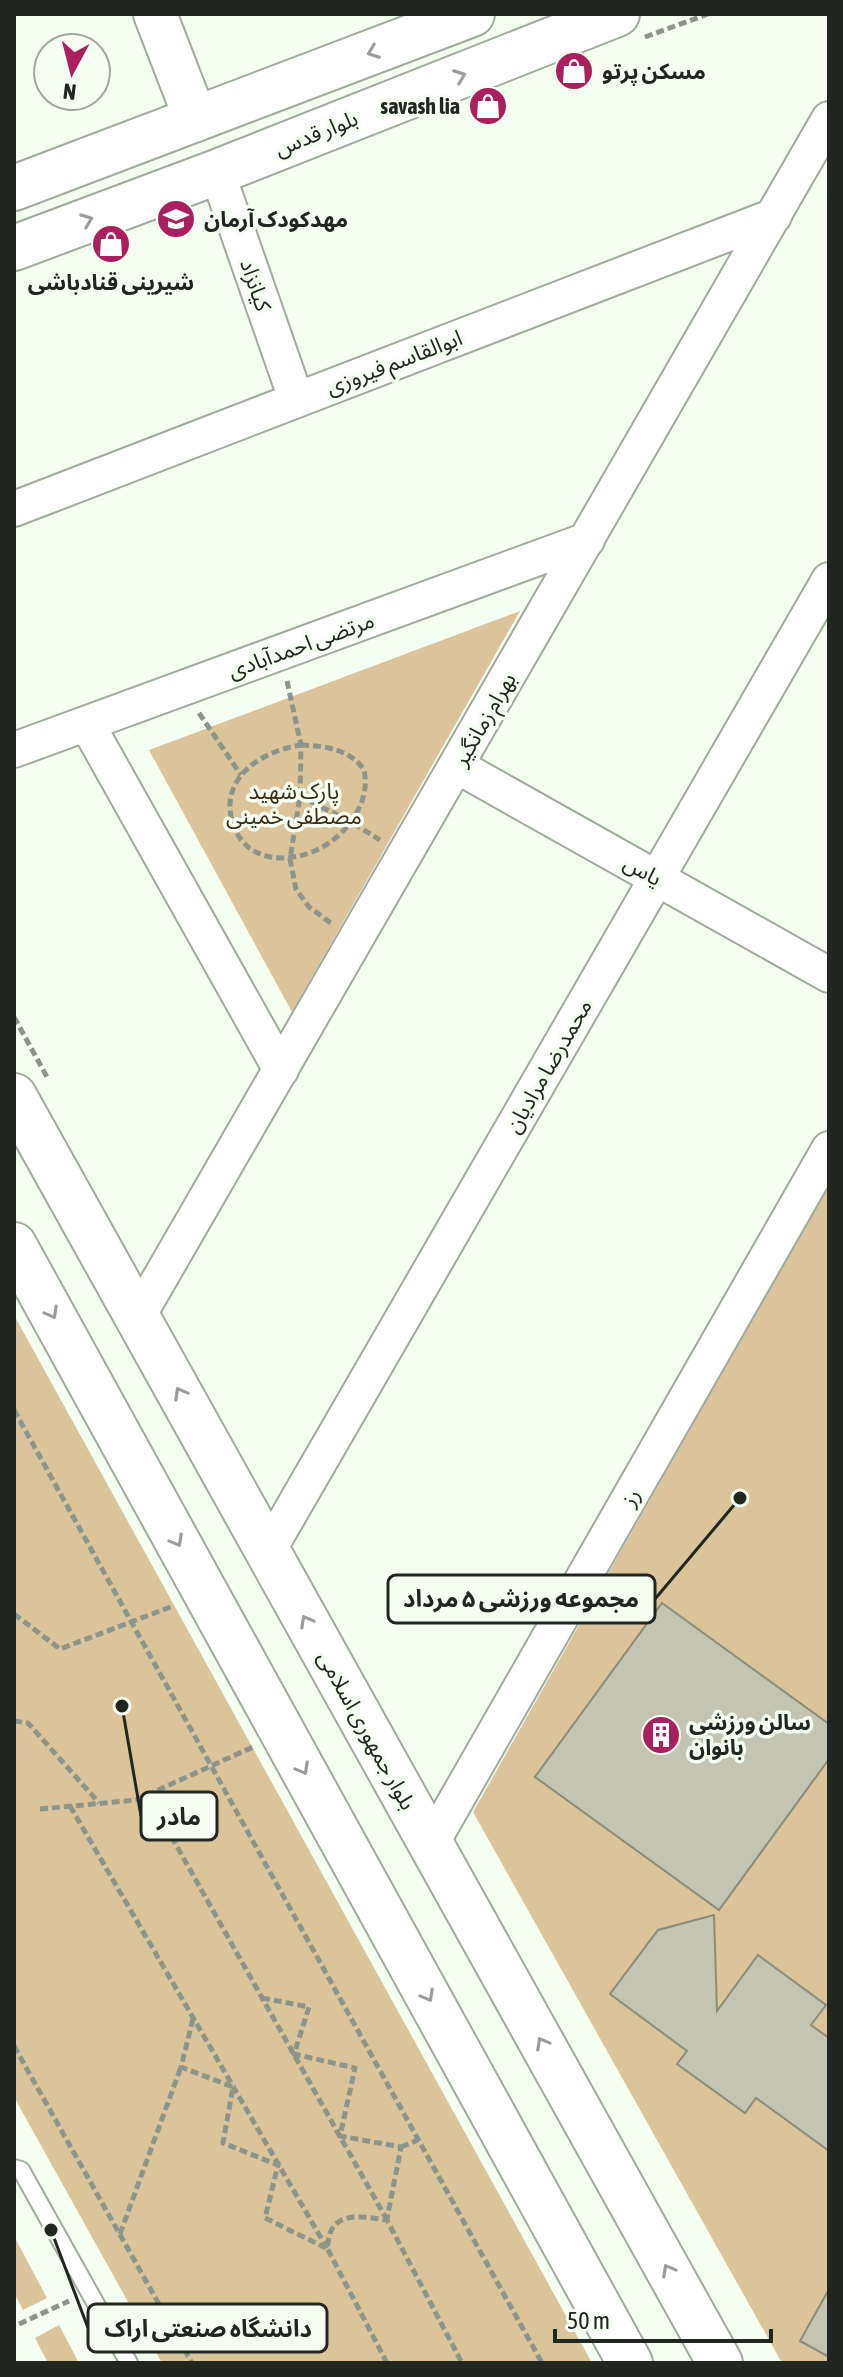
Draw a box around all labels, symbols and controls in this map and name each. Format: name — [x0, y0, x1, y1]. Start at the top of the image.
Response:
north arrow — [32, 32, 112, 112]
one-way arrow — [367, 42, 381, 59]
shop icon: مسکن پرتو — [553, 50, 595, 92]
place label: مسکن پرتو — [602, 58, 706, 86]
one-way arrow — [452, 69, 466, 86]
text: N — [62, 78, 78, 106]
shop icon: savash lia — [467, 85, 509, 127]
place label: savash lia — [380, 93, 460, 119]
street label: بلوار قدس — [271, 105, 362, 162]
school or university icon: مهدکودک آرمان — [155, 198, 197, 240]
place label: مهدکودک آرمان — [204, 206, 348, 233]
one-way arrow — [79, 213, 93, 230]
shop icon: شیرینی قنادباشی — [90, 223, 132, 265]
street label: کیانزاد — [235, 255, 277, 315]
place label: شیرینی قنادباشی — [28, 269, 194, 295]
street label: ابوالقاسم فیروزی — [322, 324, 467, 404]
street label: مرتضی احمدآبادی — [224, 607, 378, 683]
street label: بهرام زمانگیر — [446, 668, 525, 773]
park label: پارک شهید مصطفی خمینی — [226, 778, 362, 829]
street label: یاس — [619, 849, 667, 891]
street label: محمدرضا مرادیان — [499, 994, 598, 1138]
one-way arrow — [42, 1305, 57, 1319]
one-way arrow — [174, 1387, 189, 1402]
street label: رز — [614, 1484, 646, 1512]
one-way arrow — [167, 1532, 183, 1547]
callout: مجموعه ورزشی ۵ مرداد — [388, 1575, 655, 1623]
text: مجموعه ورزشی ۵ مرداد — [403, 1585, 639, 1613]
one-way arrow — [300, 1615, 316, 1629]
street label: بلوار جمهوری اسلامی — [312, 1646, 421, 1814]
place label: سالن ورزشی بانوان — [689, 1709, 811, 1760]
building icon: سالن ورزشی بانوان — [640, 1714, 682, 1756]
one-way arrow — [293, 1760, 308, 1775]
callout: مادر — [141, 1792, 217, 1840]
text: مادر — [156, 1803, 201, 1831]
one-way arrow — [418, 1987, 434, 2002]
one-way arrow — [536, 2038, 552, 2052]
one-way arrow — [663, 2264, 678, 2279]
scale bar — [555, 2293, 771, 2343]
callout: دانشگاه صنعتی اراک — [88, 2304, 327, 2352]
text: 50 m — [567, 2307, 610, 2334]
text: دانشگاه صنعتی اراک — [104, 2315, 312, 2343]

